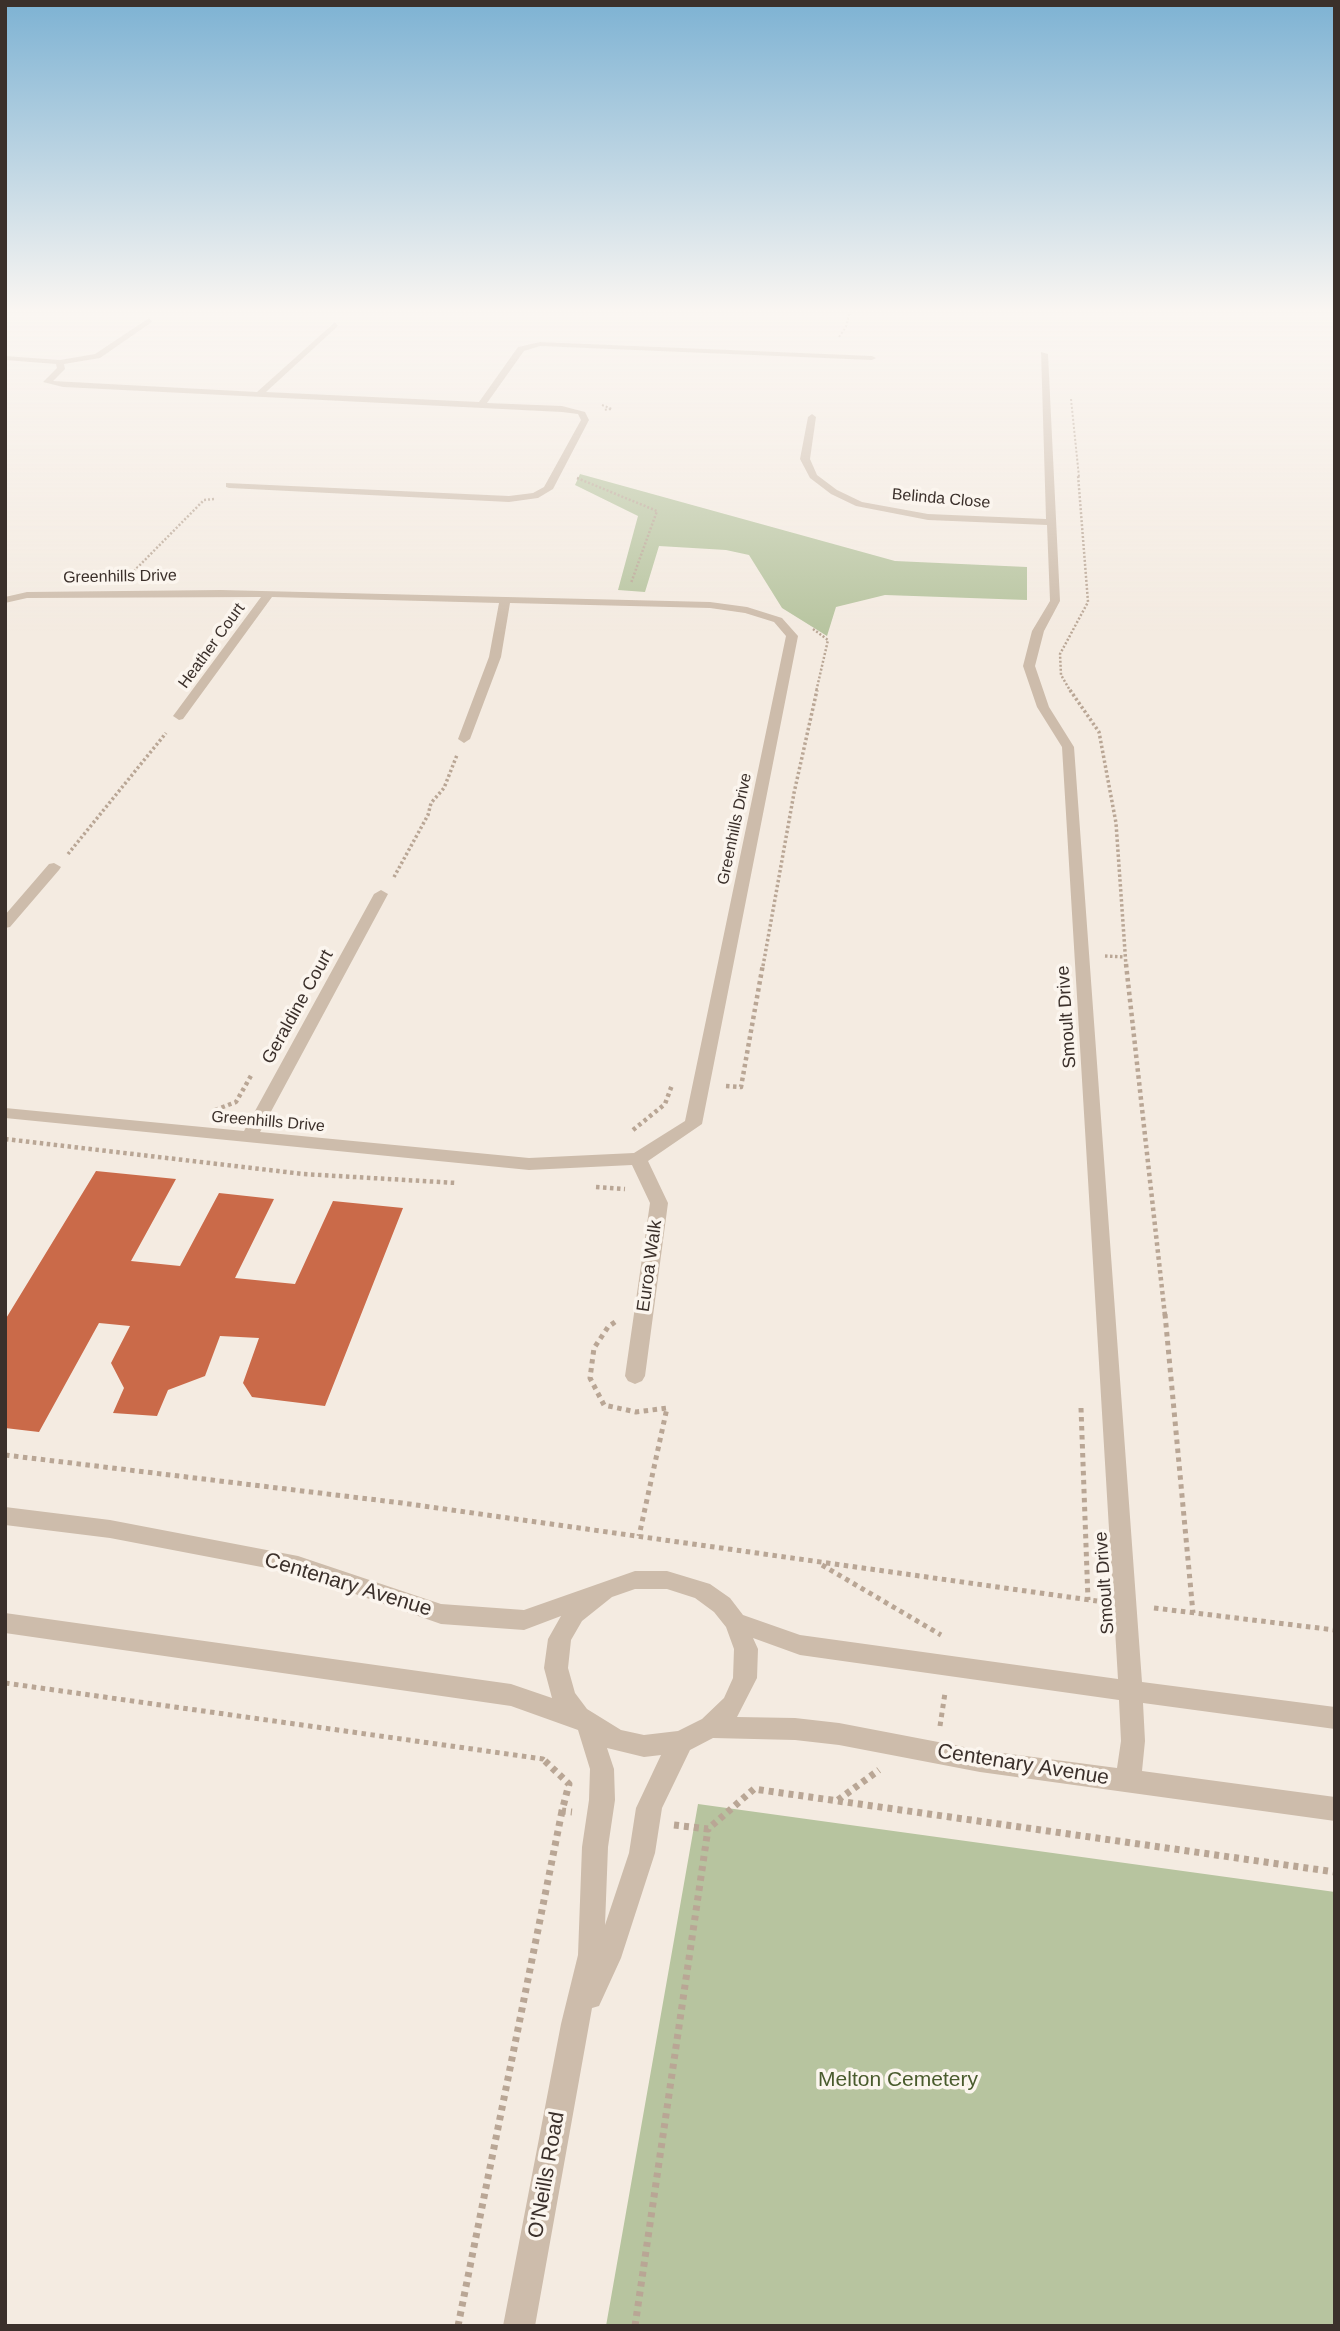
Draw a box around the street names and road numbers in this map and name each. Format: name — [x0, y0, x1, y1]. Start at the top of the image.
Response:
street label: Belinda Close — [891, 485, 991, 513]
street label: Greenhills Drive — [63, 566, 177, 588]
street label: Heather Court — [175, 600, 249, 692]
street label: Greenhills Drive — [714, 771, 756, 887]
street label: Geraldine Court — [258, 946, 338, 1068]
street label: Smoult Drive — [1053, 965, 1081, 1069]
street label: Greenhills Drive — [210, 1107, 326, 1137]
street label: Euroa Walk — [633, 1219, 667, 1313]
street label: Smoult Drive — [1091, 1531, 1119, 1635]
street label: Centenary Avenue — [261, 1548, 435, 1622]
street label: Centenary Avenue — [935, 1739, 1111, 1791]
street label: O'Neills Road — [524, 2110, 570, 2240]

